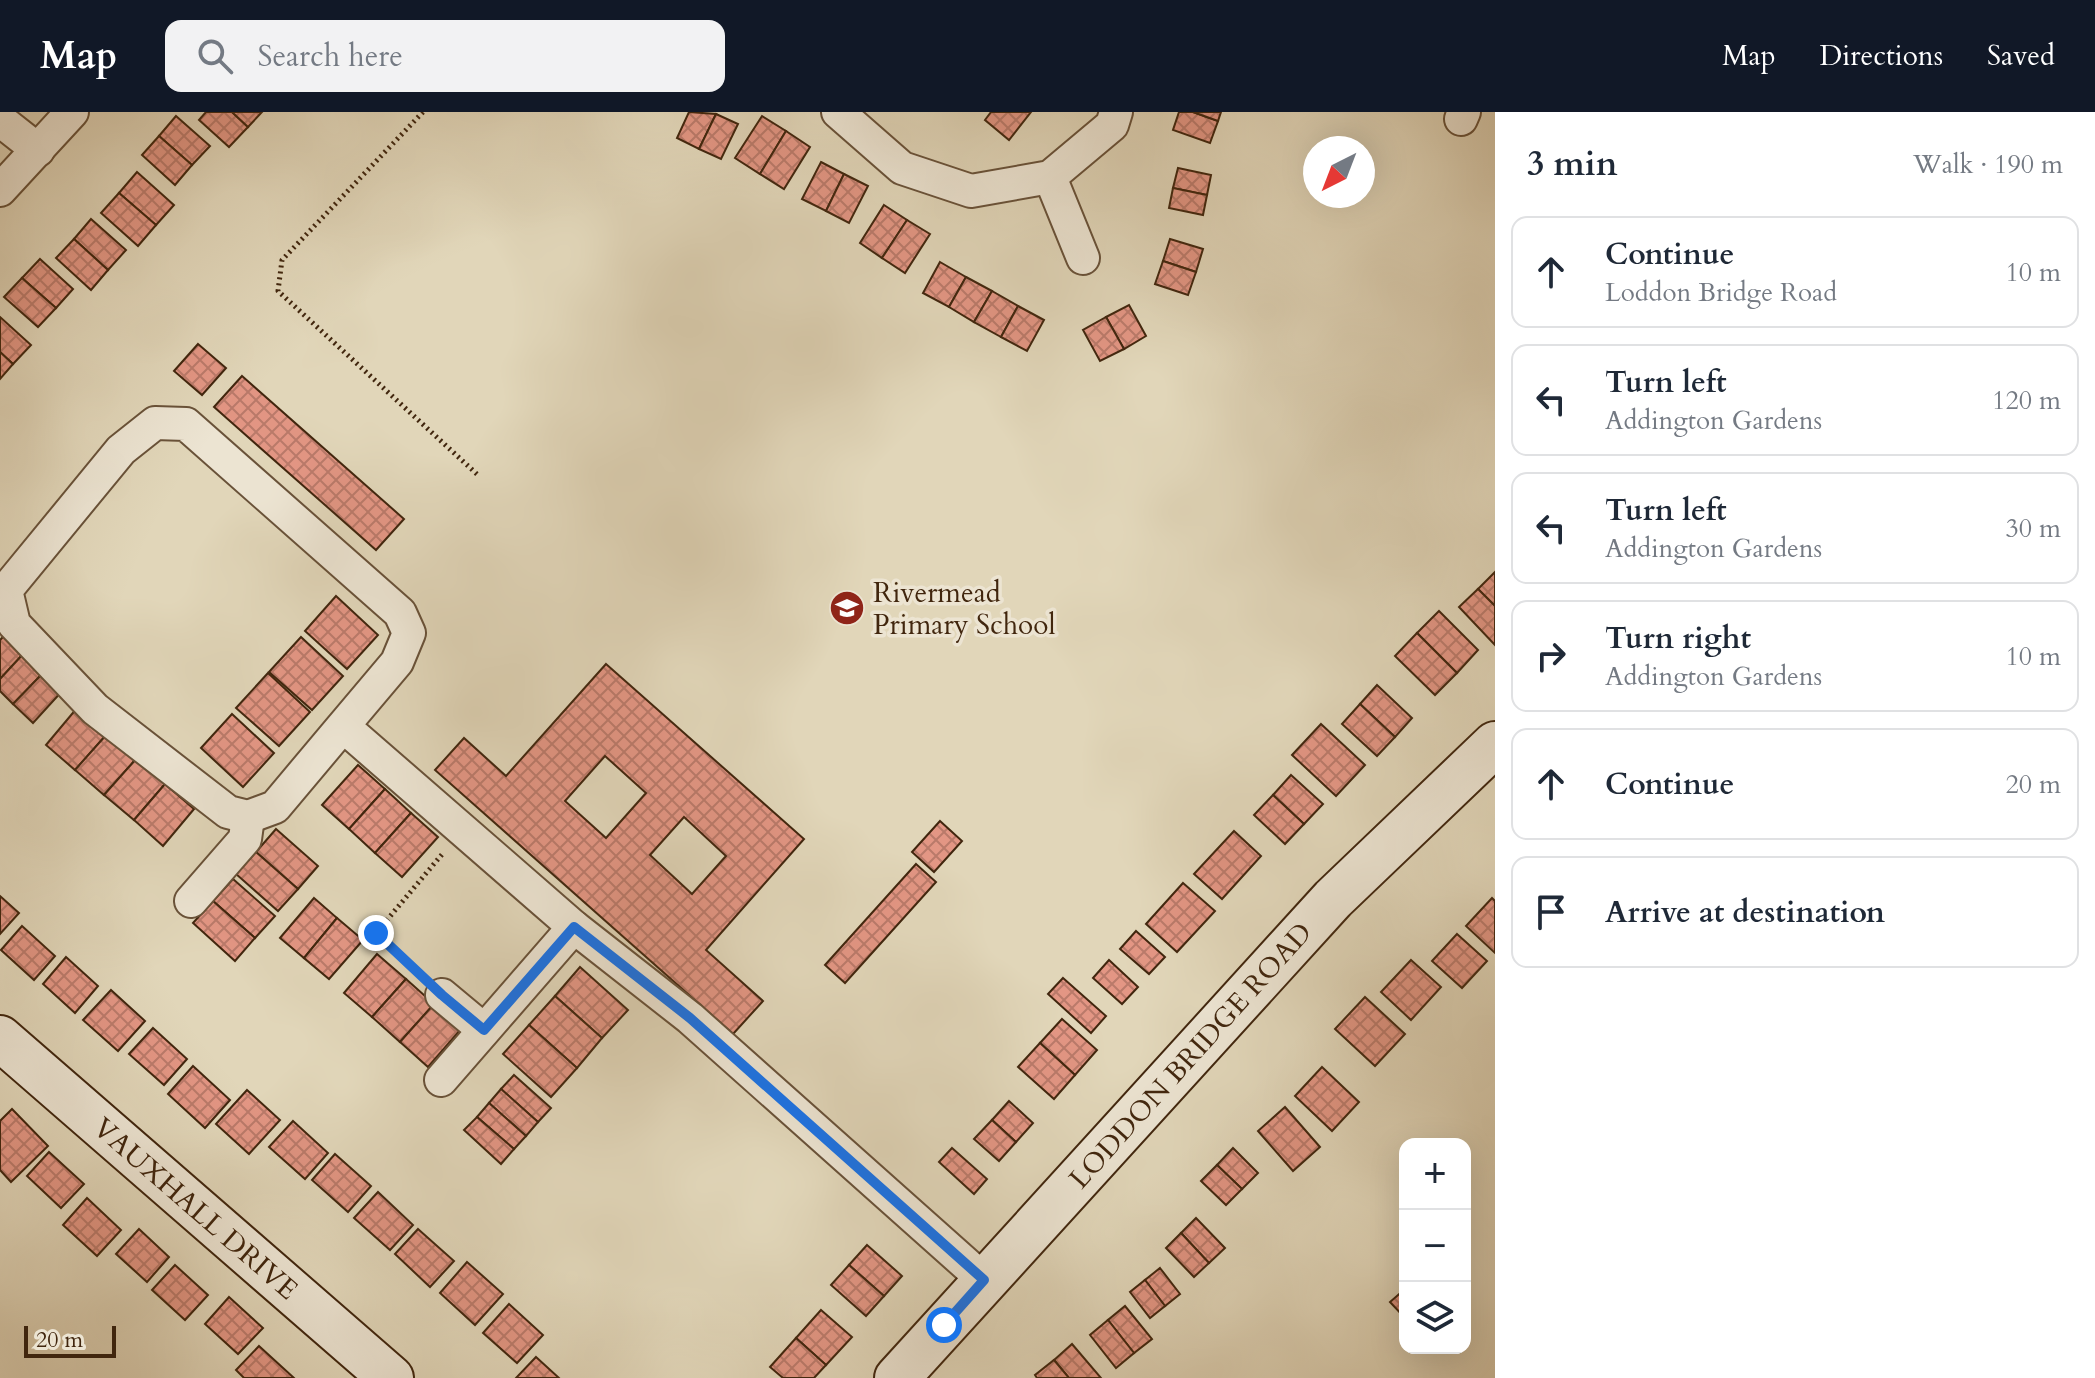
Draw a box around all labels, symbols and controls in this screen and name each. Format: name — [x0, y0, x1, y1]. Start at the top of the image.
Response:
search box — [165, 20, 725, 92]
text: Map — [40, 30, 117, 82]
icon: search — [193, 34, 237, 78]
text: Search here — [257, 36, 403, 77]
text: Map — [1722, 37, 1776, 75]
text: Directions — [1820, 37, 1943, 75]
text: Saved — [1987, 37, 2055, 75]
north arrow — [1303, 136, 1375, 208]
text: 3 min — [1527, 141, 1618, 187]
text: Walk · 190 m — [1913, 147, 2063, 182]
text: Continue — [1605, 234, 1734, 275]
icon: ahead — [1529, 250, 1573, 294]
text: 10 m — [2005, 255, 2061, 290]
text: Loddon Bridge Road — [1605, 275, 1837, 310]
text: Turn left — [1605, 362, 1727, 403]
icon: left — [1529, 378, 1573, 422]
text: 120 m — [1992, 383, 2061, 418]
text: Addington Gardens — [1605, 403, 1822, 438]
text: Turn left — [1605, 490, 1727, 531]
icon: left — [1529, 506, 1573, 550]
text: 30 m — [2005, 511, 2061, 546]
text: Addington Gardens — [1605, 531, 1822, 566]
place label: Rivermead Primary School — [873, 574, 1056, 644]
school or university icon: Rivermead Primary School — [828, 589, 866, 627]
text: Turn right — [1605, 618, 1751, 659]
icon: right — [1529, 634, 1573, 678]
text: 10 m — [2005, 639, 2061, 674]
text: Addington Gardens — [1605, 659, 1822, 694]
icon: ahead — [1529, 762, 1573, 806]
text: Continue — [1605, 764, 1734, 805]
text: 20 m — [2005, 767, 2061, 802]
icon: arrive — [1529, 890, 1573, 934]
text: Arrive at destination — [1605, 892, 1885, 933]
street label: LODDON BRIDGE ROAD — [1061, 914, 1321, 1197]
route end — [358, 915, 394, 951]
street label: VAUXHALL DRIVE — [85, 1109, 306, 1308]
map controls — [1399, 1138, 1471, 1354]
button: + — [1399, 1138, 1471, 1210]
button: − — [1399, 1210, 1471, 1282]
button: layers — [1399, 1282, 1471, 1354]
route start — [926, 1307, 962, 1343]
scale bar — [24, 1322, 116, 1358]
text: 20 m — [36, 1325, 83, 1355]

